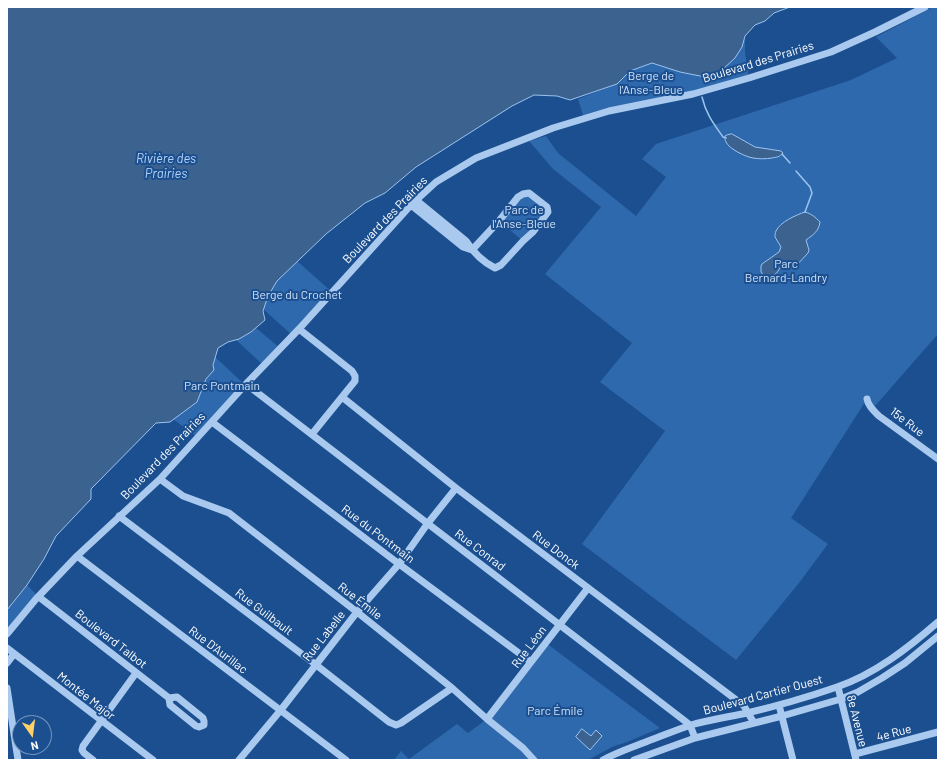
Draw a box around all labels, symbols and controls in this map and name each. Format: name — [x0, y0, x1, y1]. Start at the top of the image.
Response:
street label: Boulevard des Prairies — [701, 38, 815, 86]
park label: Berge de l'Anse-Bleue — [619, 69, 683, 97]
water label: Rivière des Prairies — [136, 151, 196, 182]
street label: Boulevard des Prairies — [340, 173, 430, 267]
park label: Parc de l'Anse-Bleue — [492, 203, 556, 231]
park label: Parc Bernard-Landry — [745, 257, 827, 285]
park label: Berge du Crochet — [252, 288, 342, 302]
park label: Parc Pontmain — [184, 379, 260, 393]
street label: 15e Rue — [887, 404, 927, 440]
street label: Boulevard des Prairies — [118, 409, 208, 503]
street label: Rue du Pontmain — [339, 502, 417, 566]
street label: Rue Conrad — [452, 526, 508, 574]
street label: Rue Donck — [530, 528, 582, 572]
street label: Rue Émile — [335, 579, 385, 623]
street label: Rue Guilbault — [232, 586, 296, 638]
street label: Boulevard Talbot — [72, 606, 150, 672]
street label: Rue Labelle — [300, 608, 348, 664]
street label: Rue D'Aurillac — [186, 623, 250, 677]
street label: Rue Léon — [509, 623, 549, 671]
street label: Montée Major — [54, 669, 118, 723]
street label: Boulevard Cartier Ouest — [702, 672, 824, 718]
street label: 8e Avenue — [844, 693, 870, 749]
park label: Parc Émile — [527, 704, 583, 718]
north arrow — [12, 715, 52, 755]
street label: 4e Rue — [875, 721, 913, 745]
text: N — [30, 739, 40, 753]

